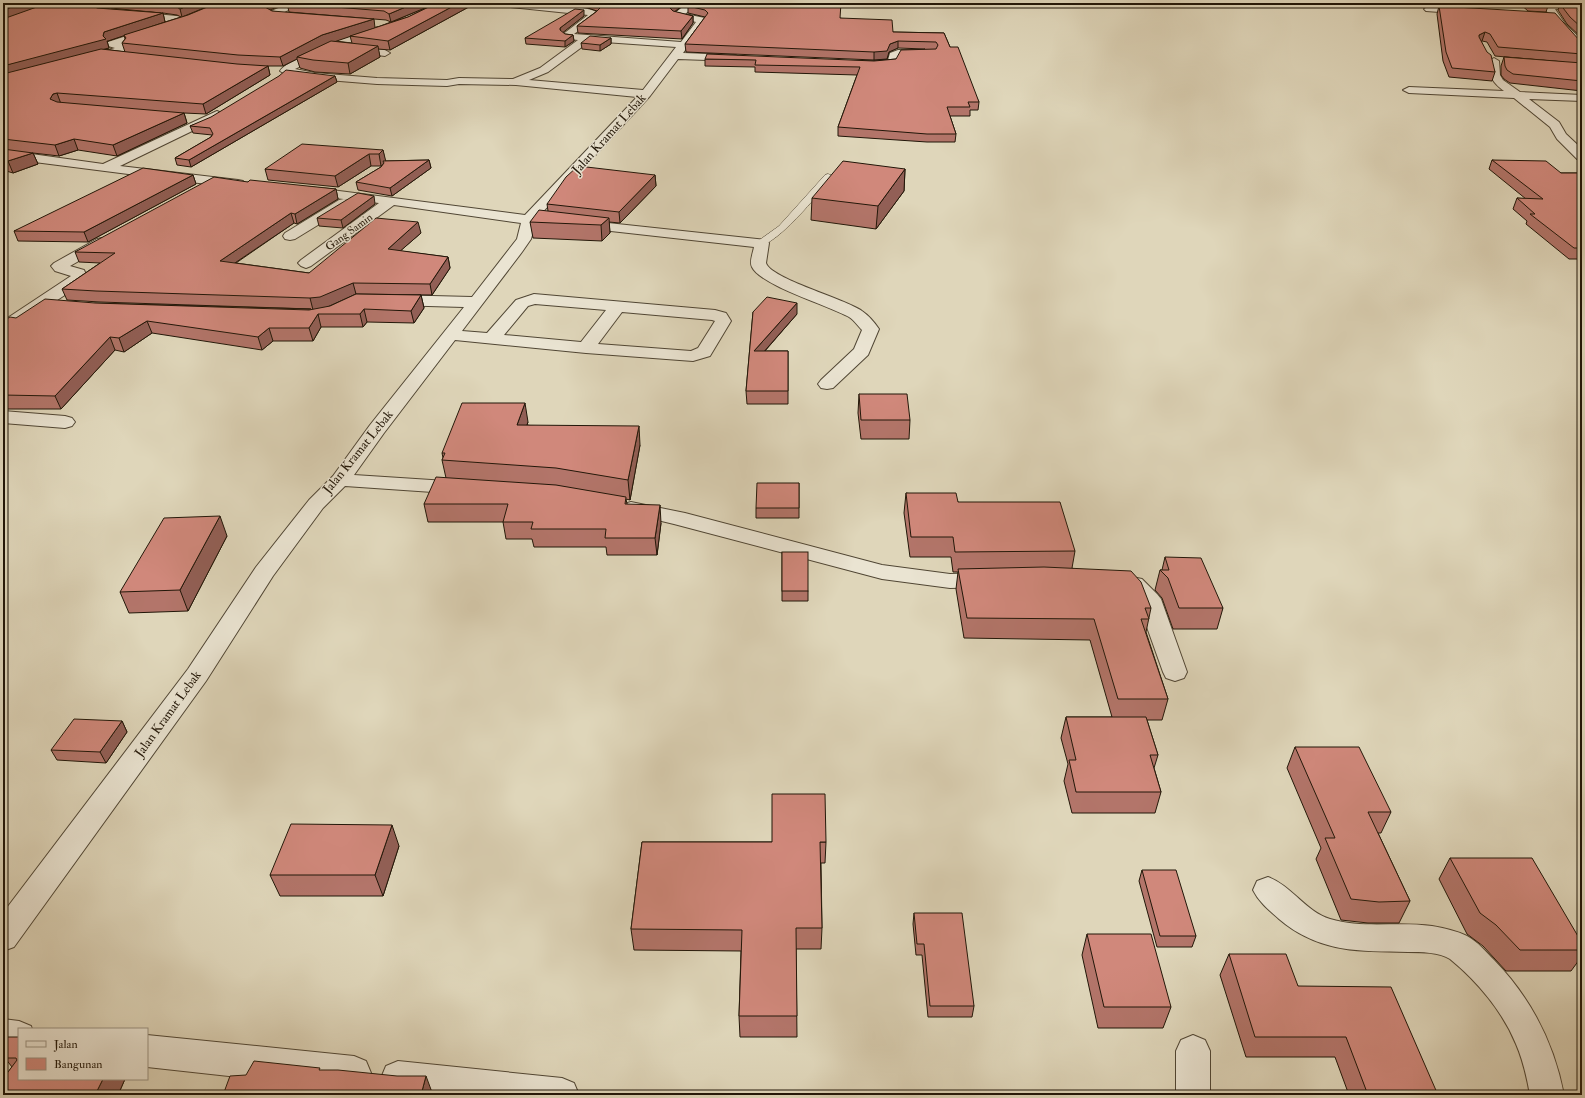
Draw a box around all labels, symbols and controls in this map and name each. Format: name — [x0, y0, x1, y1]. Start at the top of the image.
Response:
street label: Jalan Kramat Lebak — [568, 90, 650, 178]
street label: Gang Samin — [323, 210, 375, 253]
street label: Jalan Kramat Lebak — [319, 406, 397, 498]
street label: Jalan Kramat Lebak — [131, 667, 205, 761]
legend — [18, 1028, 148, 1080]
text: Jalan — [53, 1037, 78, 1052]
text: Bangunan — [54, 1057, 103, 1072]

